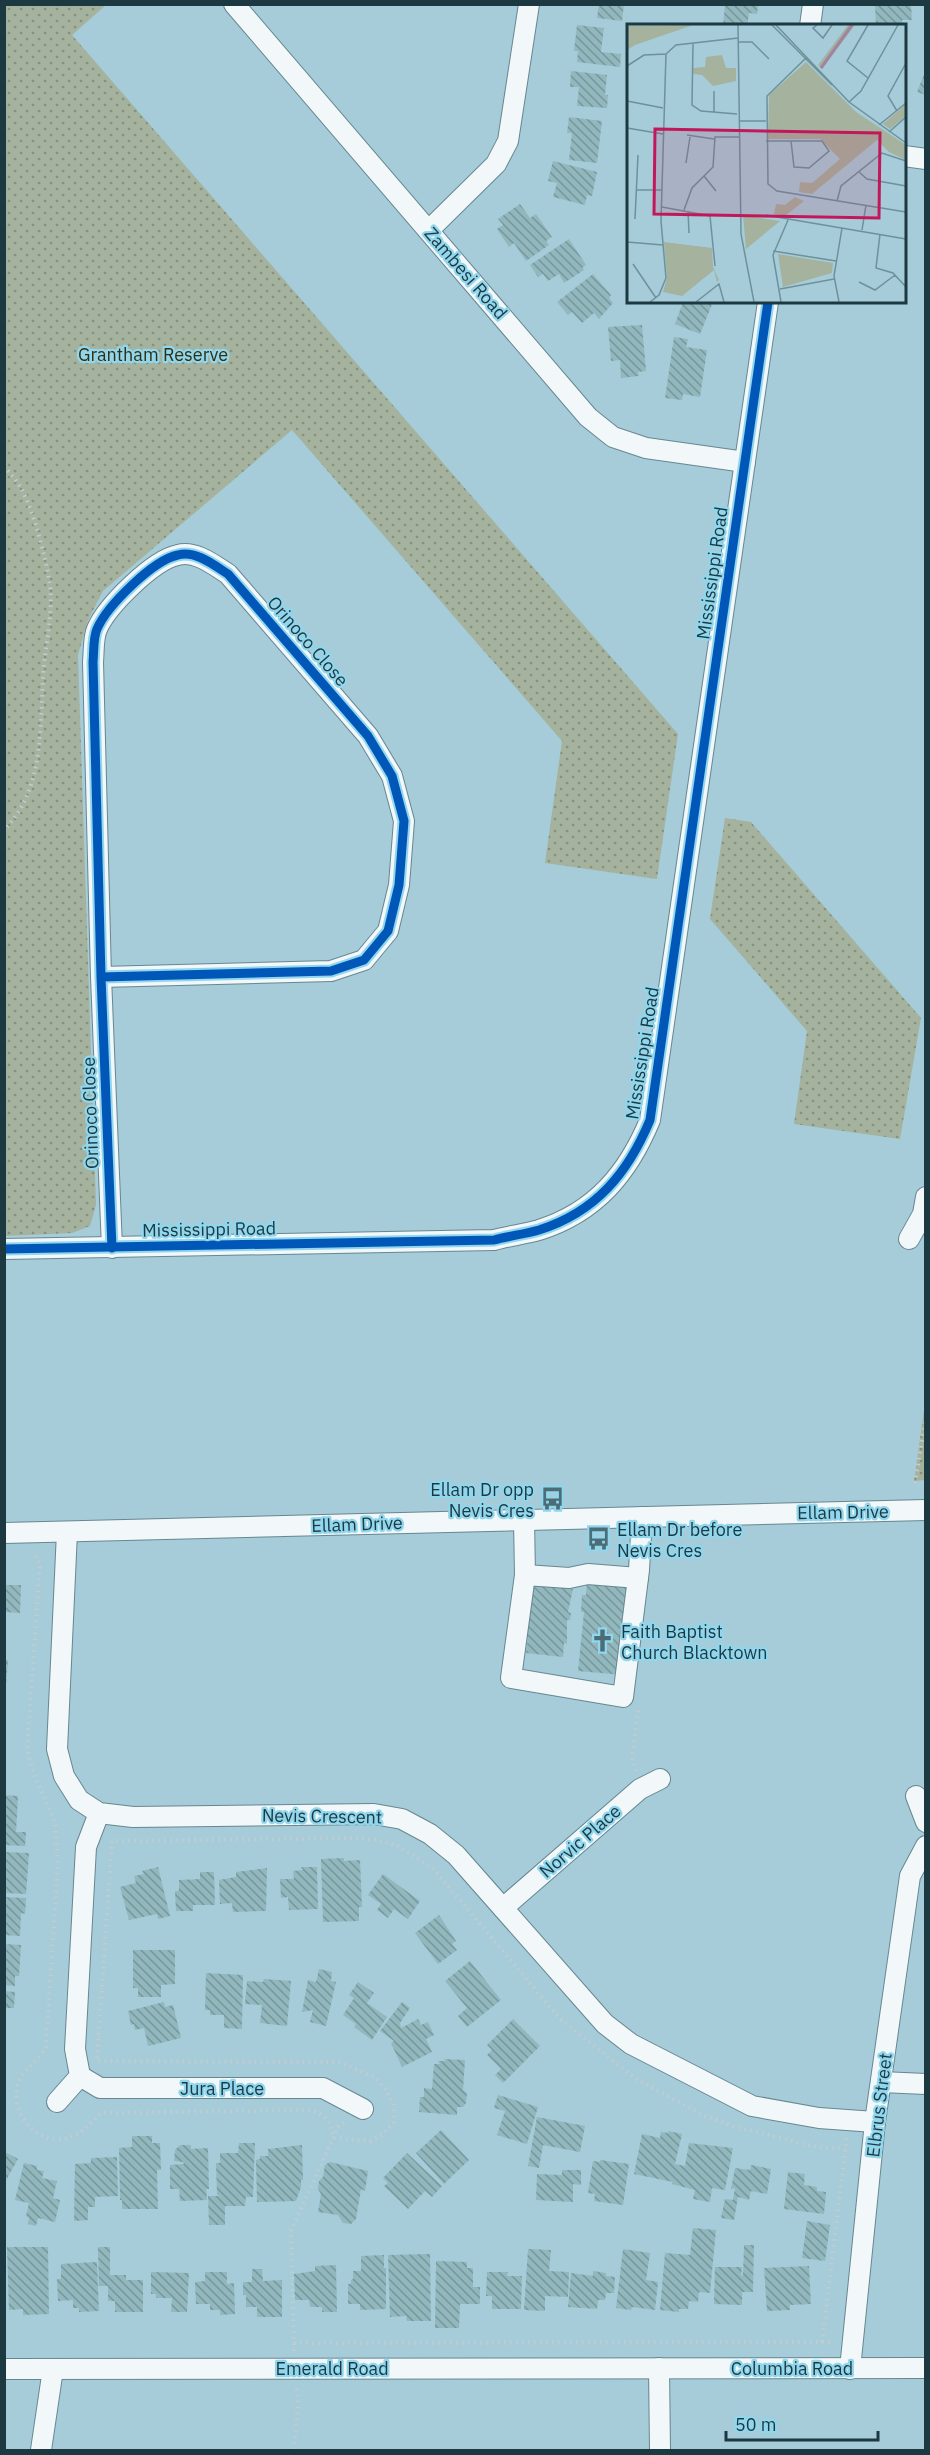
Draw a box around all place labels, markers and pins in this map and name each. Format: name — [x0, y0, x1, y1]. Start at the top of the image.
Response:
place label: Ellam Dr opp Nevis Cres — [430, 1478, 534, 1522]
bus stop icon: Ellam Dr opp Nevis Cres — [539, 1486, 565, 1512]
place label: Ellam Dr before Nevis Cres — [617, 1518, 742, 1562]
bus stop icon: Ellam Dr before Nevis Cres — [586, 1526, 612, 1552]
place label: Faith Baptist Church Blacktown — [621, 1620, 768, 1664]
church icon: Faith Baptist Church Blacktown — [590, 1628, 616, 1654]

